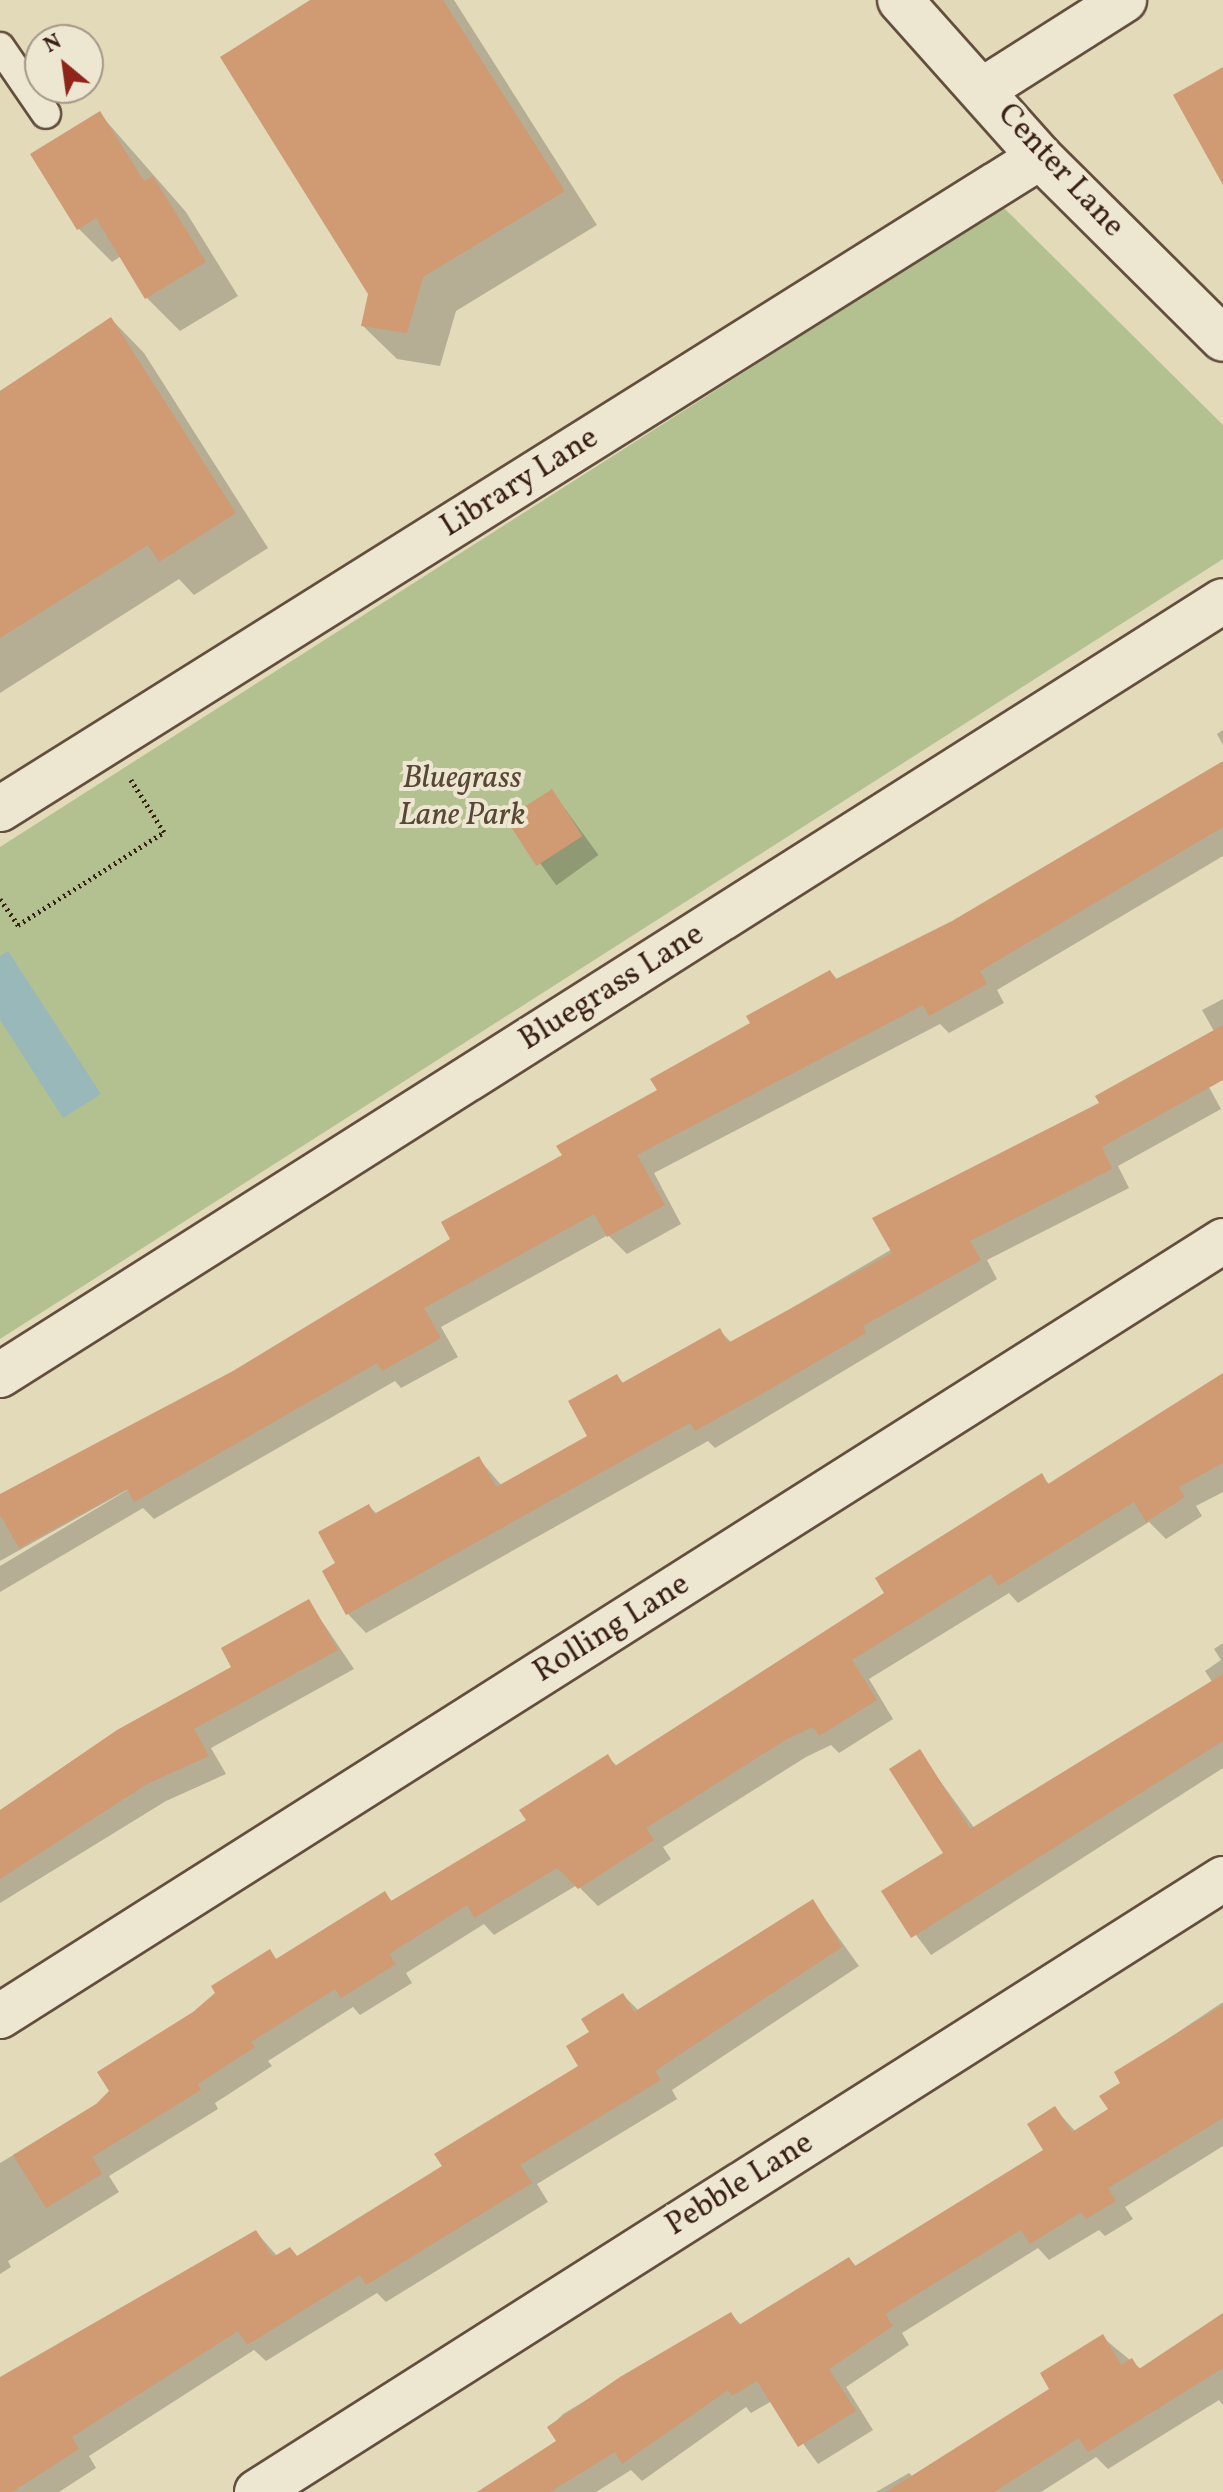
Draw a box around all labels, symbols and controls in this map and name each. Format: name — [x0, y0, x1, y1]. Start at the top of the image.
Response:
north arrow — [24, 24, 104, 104]
text: N — [39, 27, 68, 62]
street label: Center Lane — [988, 96, 1132, 246]
street label: Library Lane — [434, 419, 606, 547]
park label: Bluegrass Lane Park — [399, 761, 525, 836]
street label: Bluegrass Lane — [513, 916, 711, 1060]
street label: Rolling Lane — [527, 1566, 697, 1692]
street label: Pebble Lane — [659, 2125, 821, 2245]

